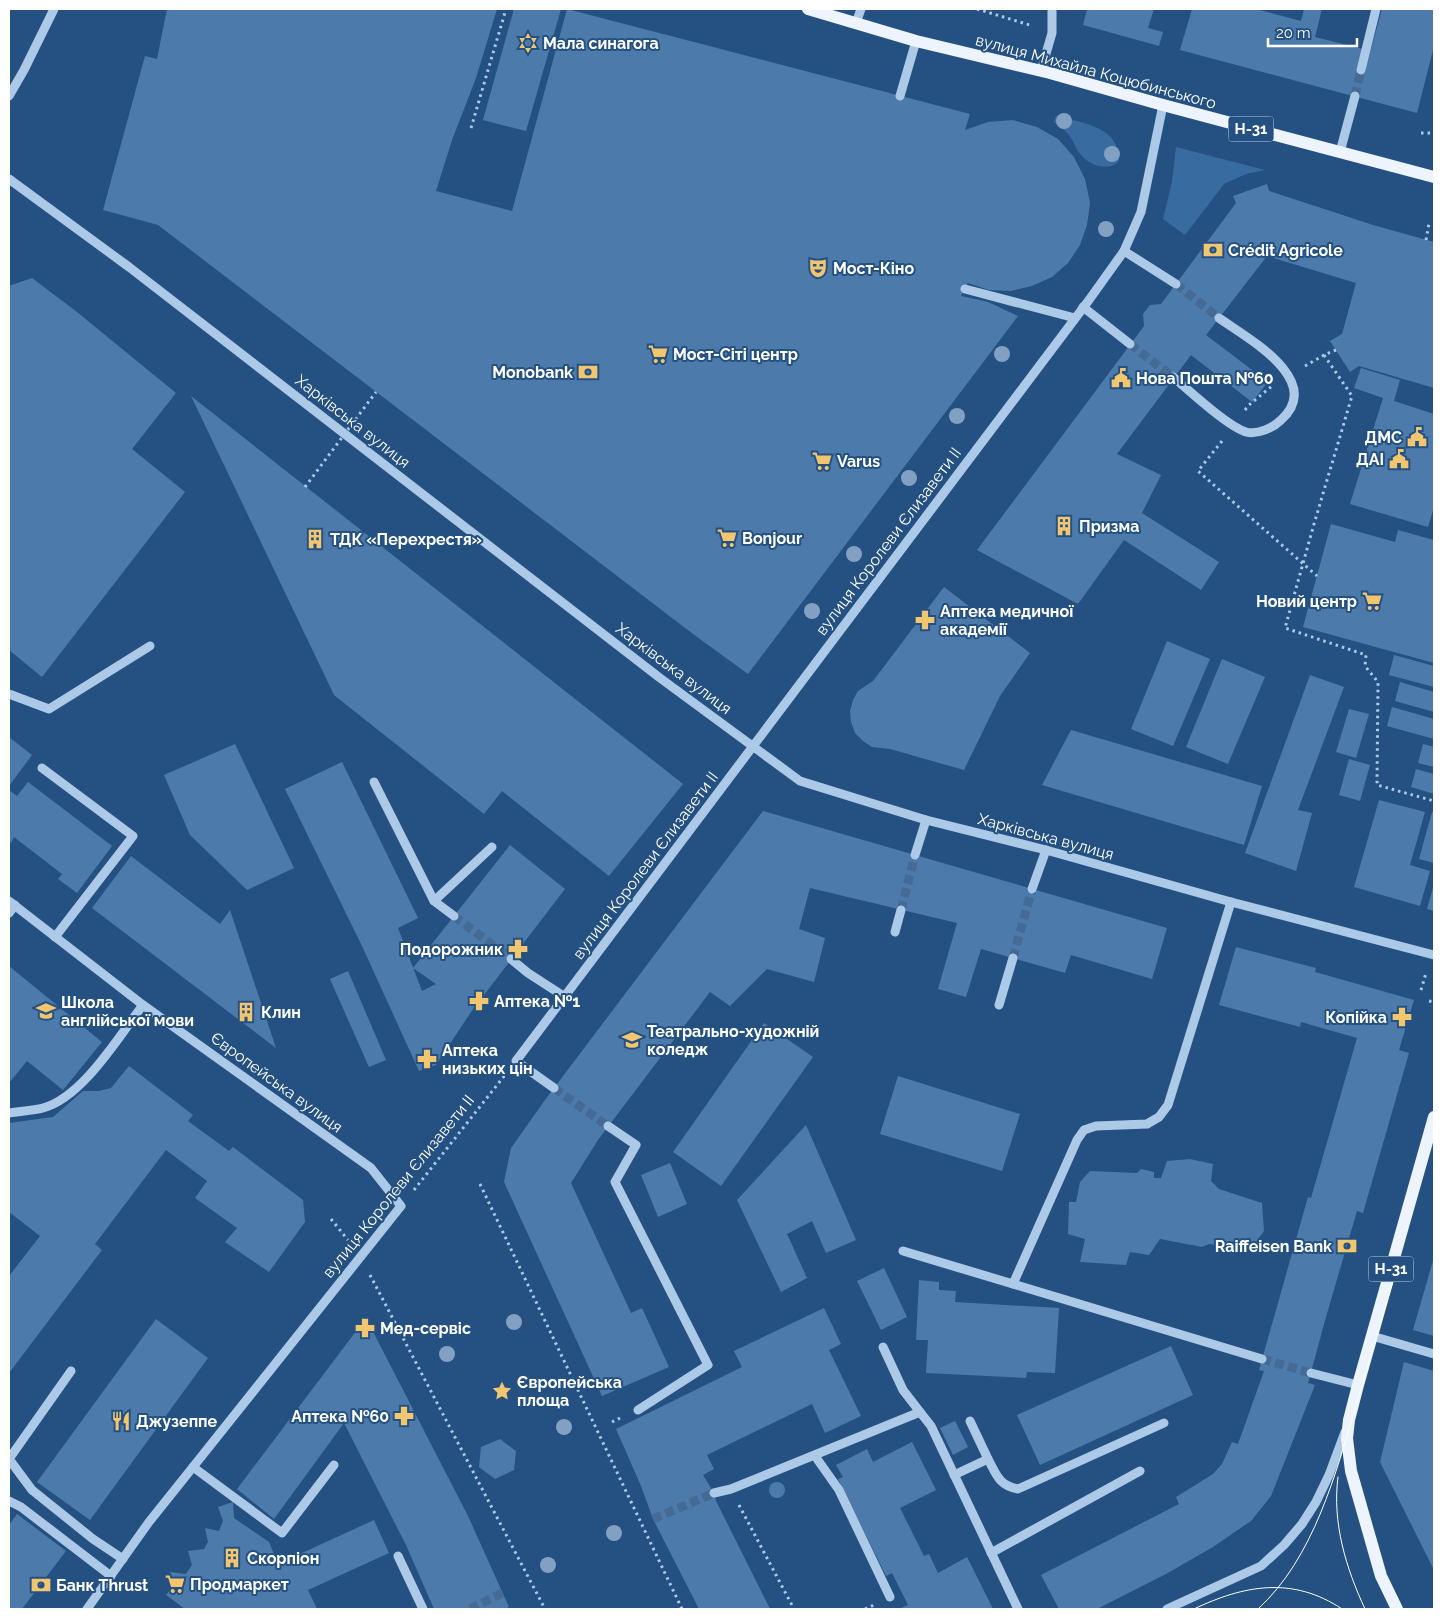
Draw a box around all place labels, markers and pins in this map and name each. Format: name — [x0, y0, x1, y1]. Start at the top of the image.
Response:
synagogue icon: Мала синагога — [517, 32, 539, 54]
place label: Мала синагога — [543, 34, 659, 53]
bank icon: Crédit Agricole — [1202, 239, 1224, 261]
place label: Crédit Agricole — [1228, 241, 1343, 260]
theatre icon: Мост-Кіно — [807, 257, 829, 279]
place label: Мост-Кіно — [833, 259, 914, 278]
supermarket icon: Мост-Сіті центр — [647, 343, 669, 365]
place label: Мост-Сіті центр — [673, 345, 798, 364]
bank icon: Monobank — [577, 361, 599, 383]
place label: Monobank — [492, 363, 573, 382]
public building icon: Нова Пошта №60 — [1110, 367, 1132, 389]
place label: Нова Пошта №60 — [1136, 369, 1274, 388]
public building icon: ДМС — [1406, 426, 1428, 448]
place label: ДМС — [1365, 428, 1402, 447]
public building icon: ДАІ — [1388, 448, 1410, 470]
supermarket icon: Varus — [811, 450, 833, 472]
place label: ДАІ — [1356, 450, 1384, 469]
place label: Varus — [837, 452, 880, 471]
building icon: Призма — [1053, 515, 1075, 537]
place label: Призма — [1079, 517, 1139, 536]
supermarket icon: Bonjour — [716, 527, 738, 549]
building icon: ТДК «Перехрестя» — [304, 528, 326, 550]
place label: Bonjour — [742, 529, 802, 548]
place label: ТДК «Перехрестя» — [330, 530, 482, 549]
supermarket icon: Новий центр — [1361, 590, 1383, 612]
place label: Новий центр — [1256, 592, 1357, 611]
place label: Аптека медичної академії — [940, 602, 1074, 639]
pharmacy icon: Аптека медичної академії — [914, 609, 936, 631]
pharmacy icon: Подорожник — [507, 938, 529, 960]
place label: Подорожник — [400, 940, 503, 959]
pharmacy icon: Аптека №1 — [468, 990, 490, 1012]
place label: Аптека №1 — [494, 992, 580, 1011]
place label: Школа англійської мови — [61, 993, 194, 1030]
school or university icon: Школа англійської мови — [35, 1000, 57, 1022]
building icon: Клин — [235, 1001, 257, 1023]
place label: Клин — [261, 1003, 301, 1022]
pharmacy icon: Копійка — [1391, 1006, 1413, 1028]
place label: Копійка — [1325, 1008, 1387, 1027]
place label: Театрально-художній коледж — [647, 1022, 819, 1059]
school or university icon: Театрально-художній коледж — [621, 1029, 643, 1051]
place label: Аптека низьких цін — [442, 1041, 533, 1078]
pharmacy icon: Аптека низьких цін — [416, 1048, 438, 1070]
bank icon: Raiffeisen Bank — [1336, 1235, 1358, 1257]
place label: Raiffeisen Bank — [1215, 1237, 1332, 1256]
pharmacy icon: Мед-сервіс — [354, 1317, 376, 1339]
place label: Мед-сервіс — [380, 1319, 471, 1338]
place label: Європейська площа — [517, 1373, 622, 1410]
place icon: Європейська площа — [491, 1380, 513, 1402]
pharmacy icon: Аптека №60 — [393, 1405, 415, 1427]
place label: Аптека №60 — [291, 1407, 389, 1426]
restaurant icon: Джузеппе — [110, 1410, 132, 1432]
place label: Джузеппе — [136, 1412, 218, 1431]
building icon: Скорпіон — [221, 1547, 243, 1569]
place label: Скорпіон — [247, 1549, 319, 1568]
supermarket icon: Продмаркет — [164, 1573, 186, 1595]
bank icon: Банк Thrust — [30, 1574, 52, 1596]
place label: Продмаркет — [190, 1575, 289, 1594]
place label: Банк Thrust — [56, 1576, 148, 1595]

